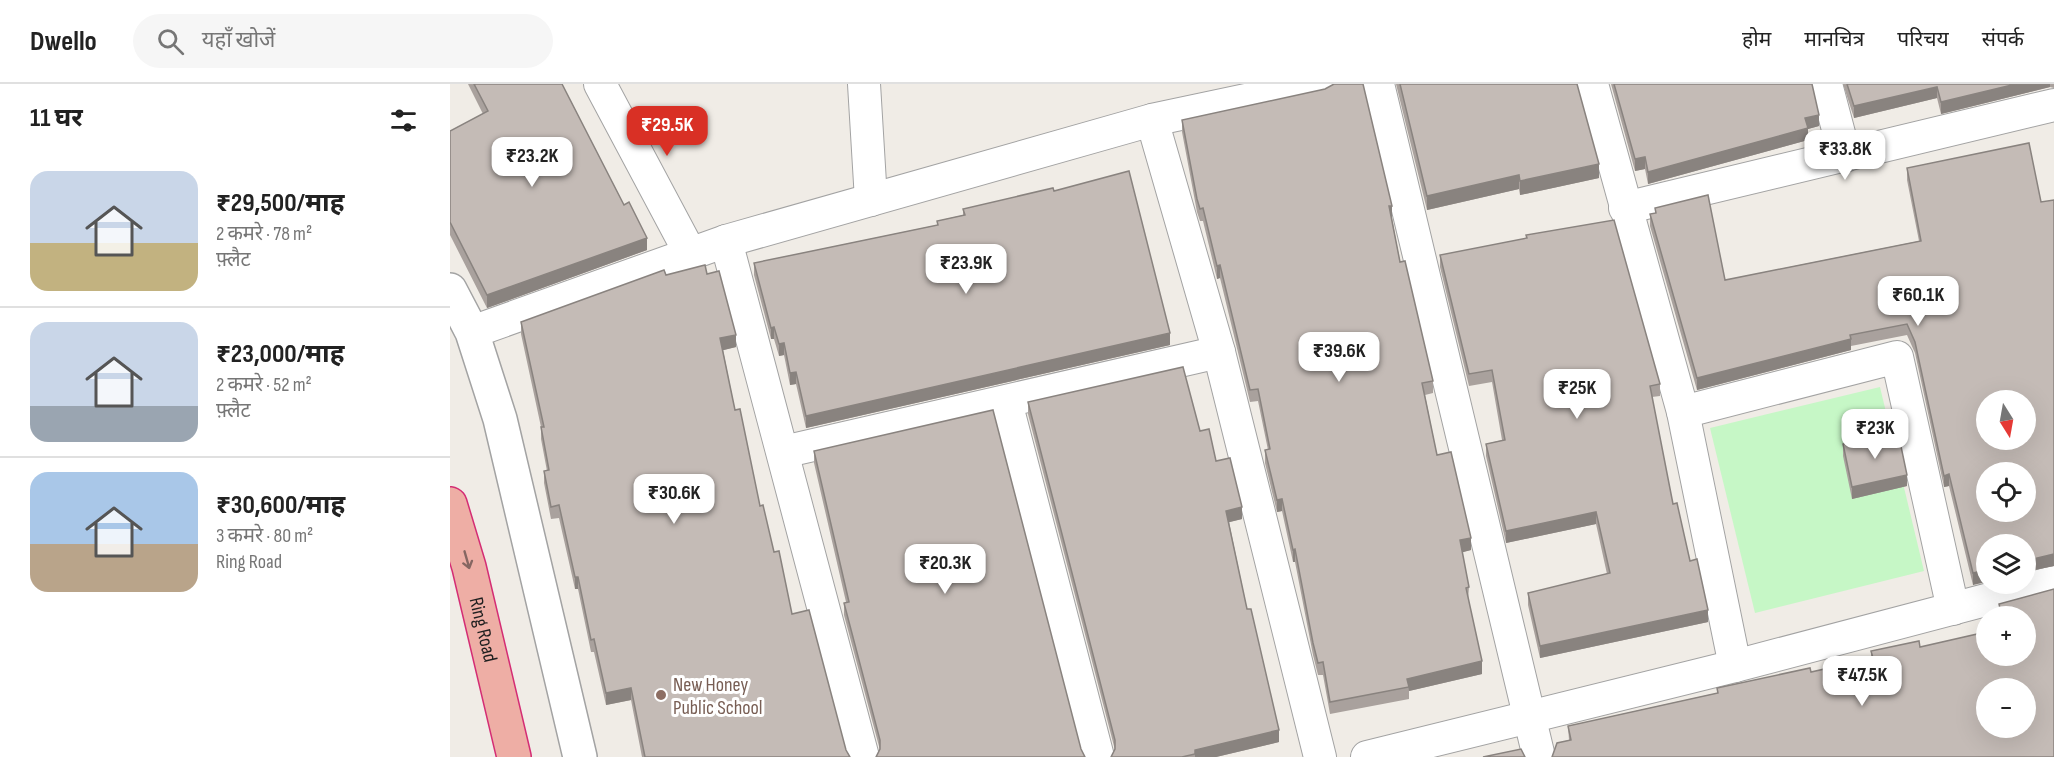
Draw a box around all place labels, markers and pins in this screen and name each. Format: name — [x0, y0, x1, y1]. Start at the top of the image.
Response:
pin: ₹29.5K — [618, 106, 716, 157]
pin: ₹33.8K — [1796, 130, 1894, 181]
pin: ₹23.2K — [483, 137, 581, 188]
pin: ₹23.9K — [917, 244, 1015, 295]
pin: ₹60.1K — [1869, 276, 1967, 327]
pin: ₹39.6K — [1290, 332, 1388, 383]
pin: ₹25K — [1541, 369, 1613, 420]
pin: ₹23K — [1839, 409, 1911, 460]
pin: ₹30.6K — [625, 474, 723, 525]
pin: ₹20.3K — [896, 544, 994, 595]
pin: ₹47.5K — [1813, 656, 1911, 707]
place label: New Honey Public School — [673, 673, 763, 720]
marker: New Honey Public School — [654, 688, 668, 702]

